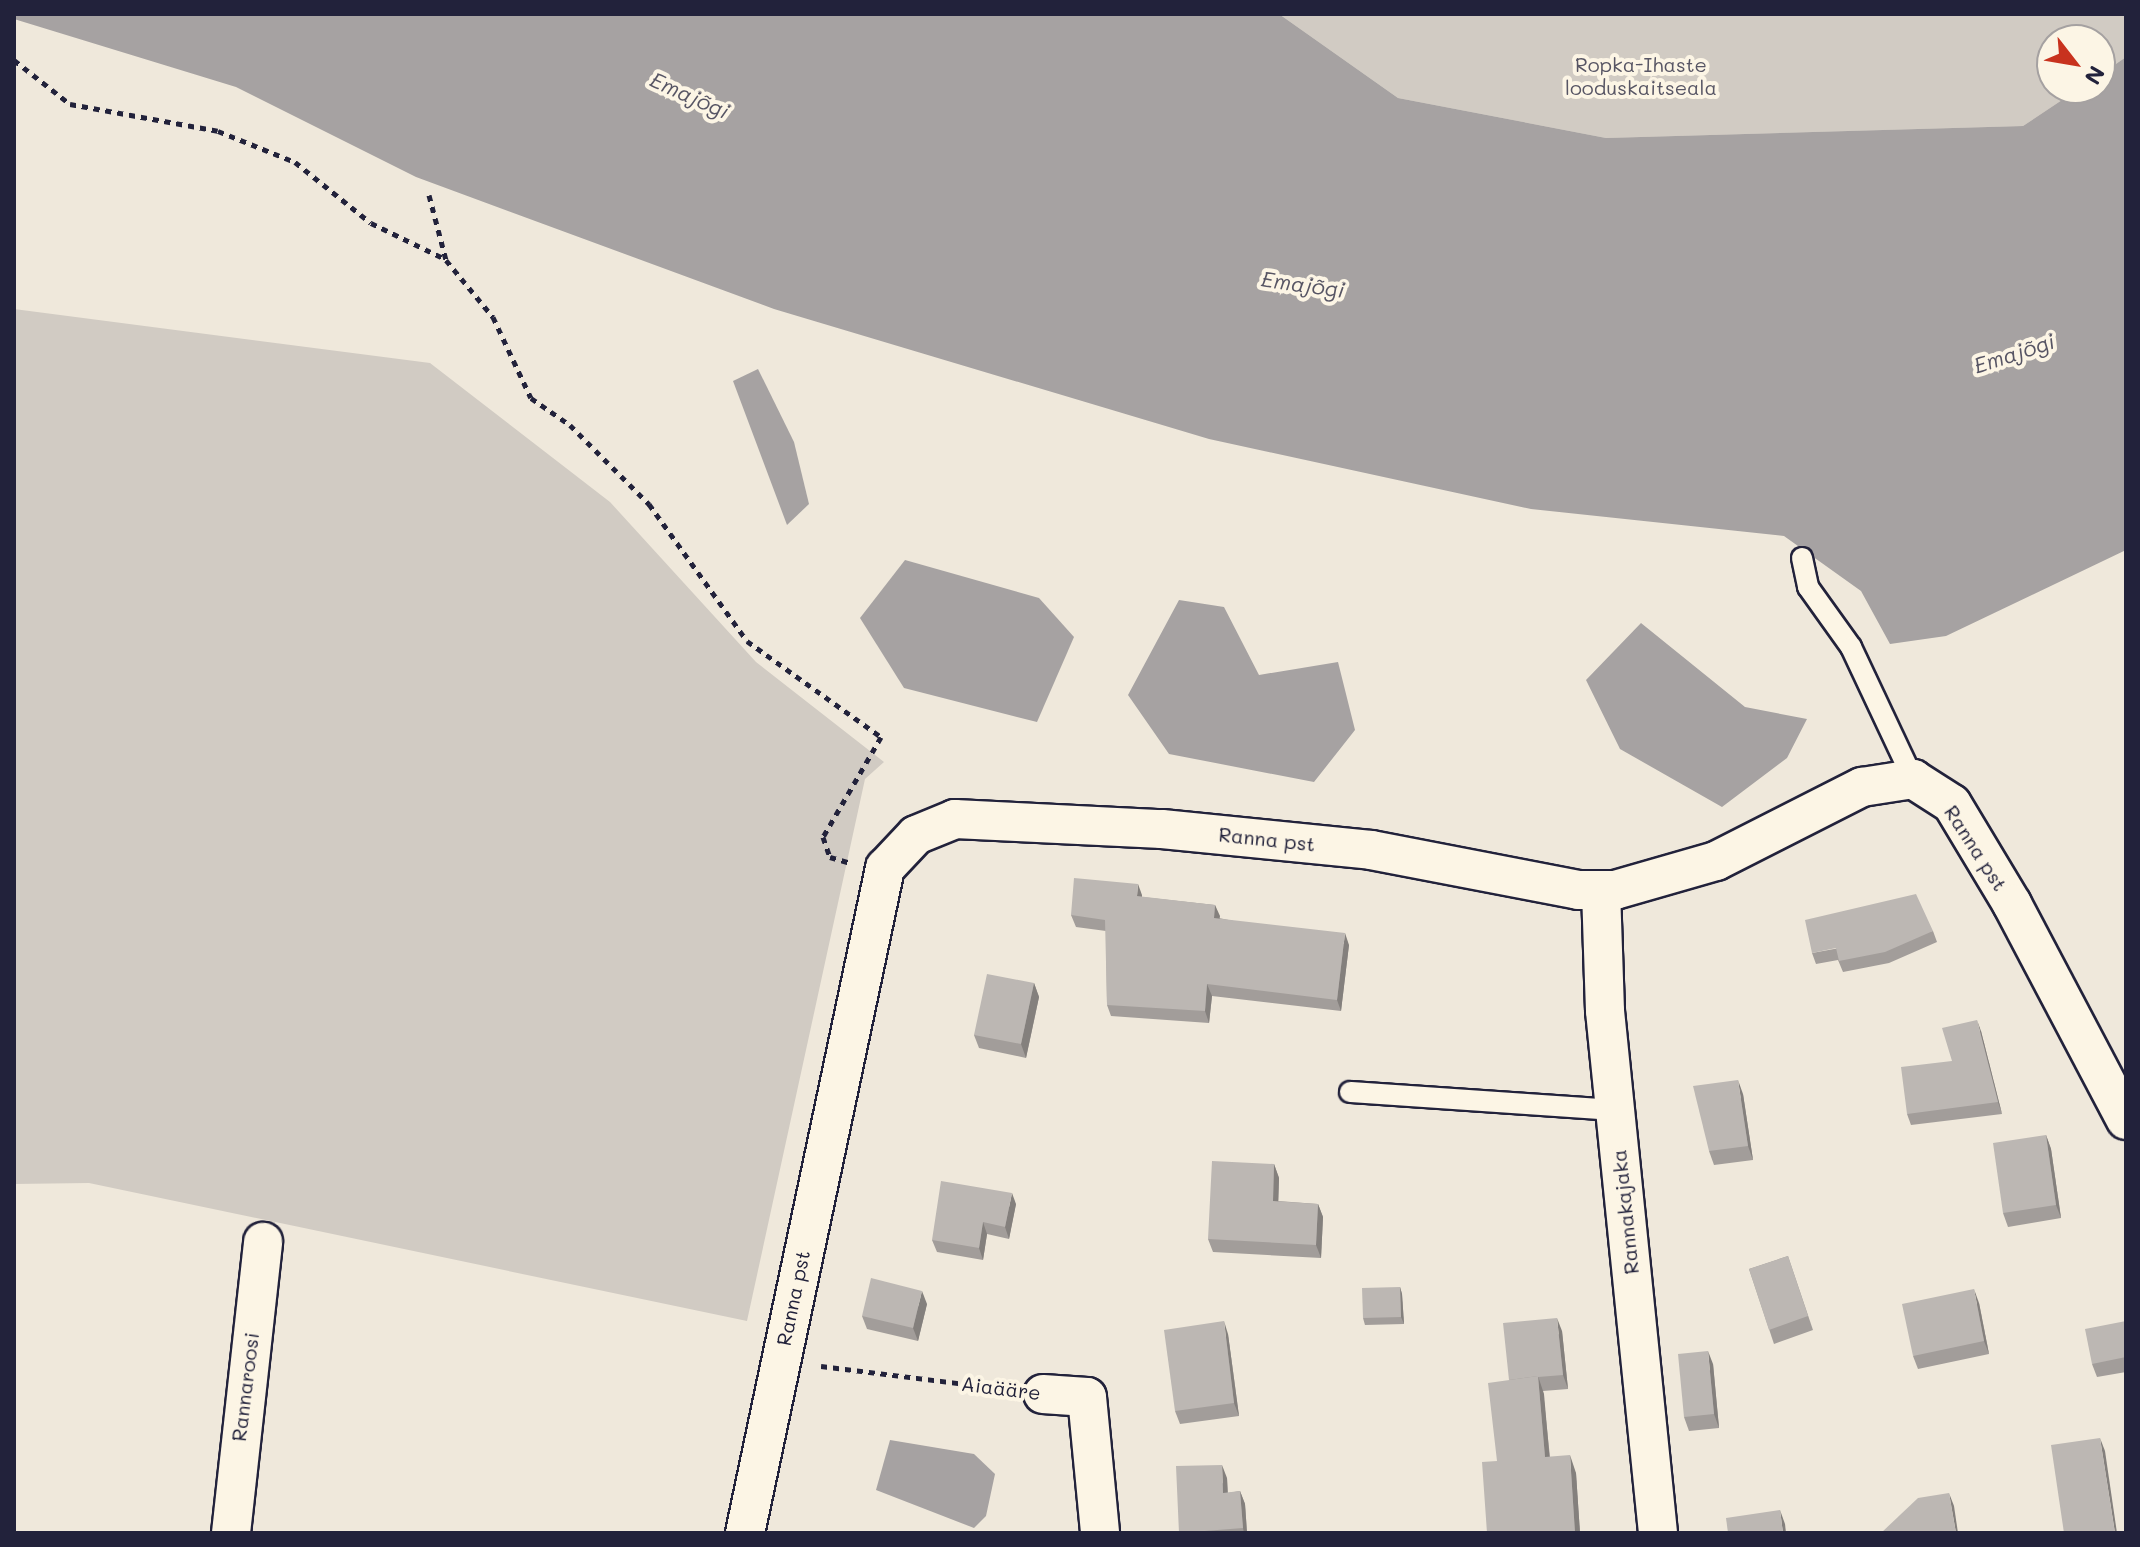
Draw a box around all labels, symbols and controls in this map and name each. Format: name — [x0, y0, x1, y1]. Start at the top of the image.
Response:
north arrow — [2036, 24, 2116, 104]
park label: Ropka-Ihaste looduskaitseala — [1565, 52, 1717, 99]
text: N — [2079, 61, 2112, 90]
water label: Emajõgi — [646, 66, 734, 124]
water label: Emajõgi — [1260, 265, 1346, 303]
water label: Emajõgi — [1970, 328, 2058, 378]
street label: Ranna pst — [1939, 801, 2013, 895]
street label: Ranna pst — [1217, 822, 1317, 856]
street label: Rannakajaka — [1607, 1148, 1643, 1276]
street label: Ranna pst — [771, 1248, 815, 1348]
street label: Rannaroosi — [226, 1331, 264, 1443]
street label: Aiaääre — [960, 1371, 1042, 1405]

